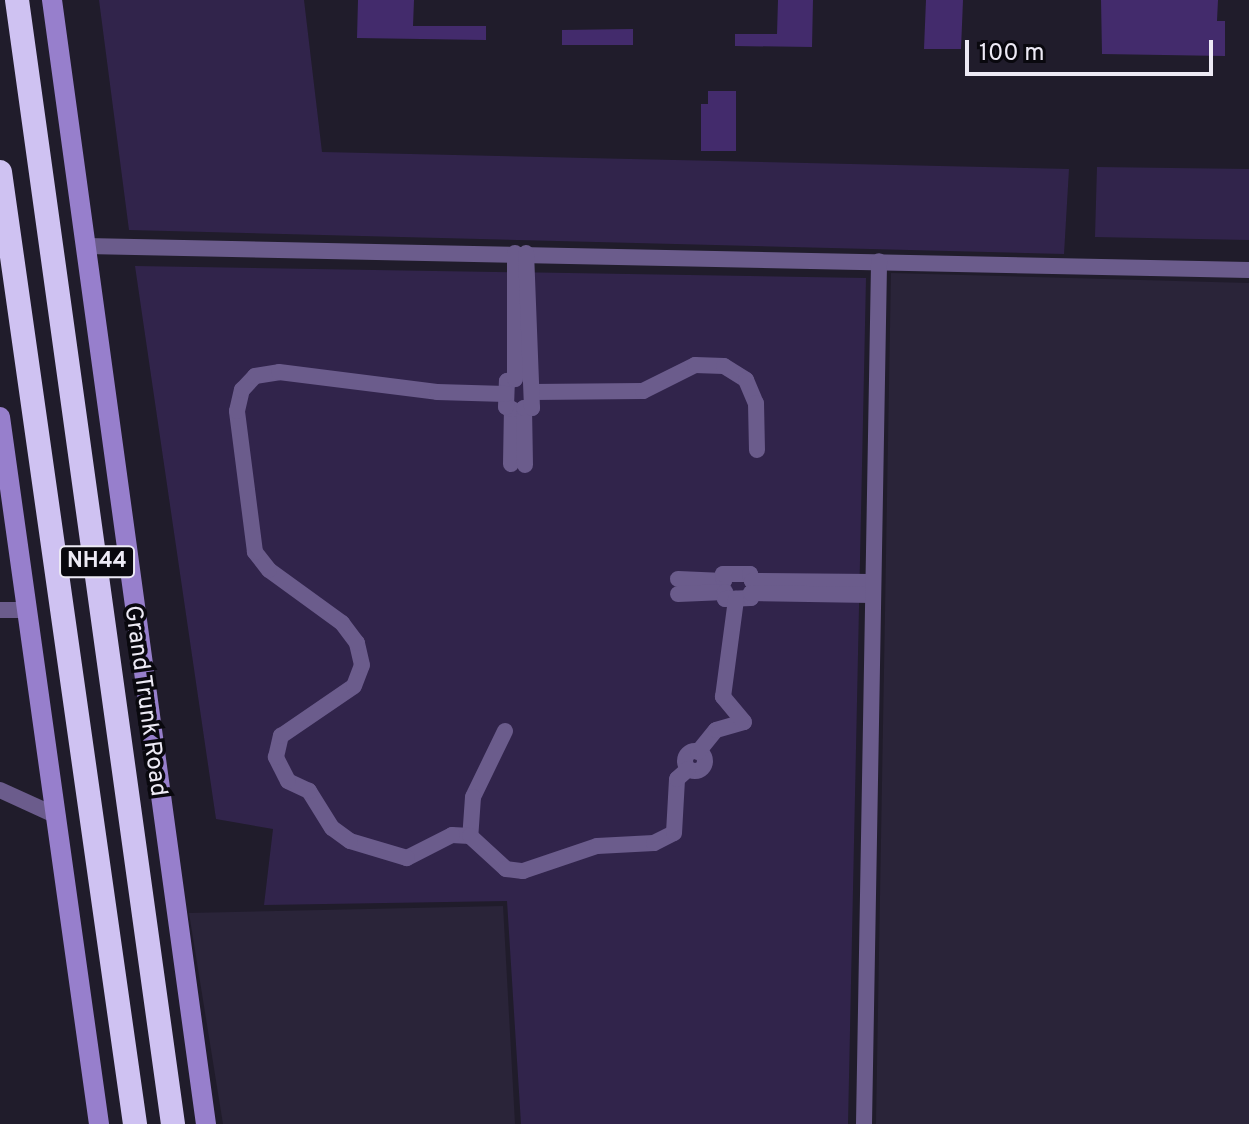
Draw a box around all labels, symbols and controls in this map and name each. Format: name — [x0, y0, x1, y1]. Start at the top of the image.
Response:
scale bar — [969, 24, 1217, 74]
text: 100 m — [979, 39, 1045, 69]
road number: NH44 — [59, 544, 135, 580]
street label: Grand Trunk Road — [116, 603, 172, 799]

